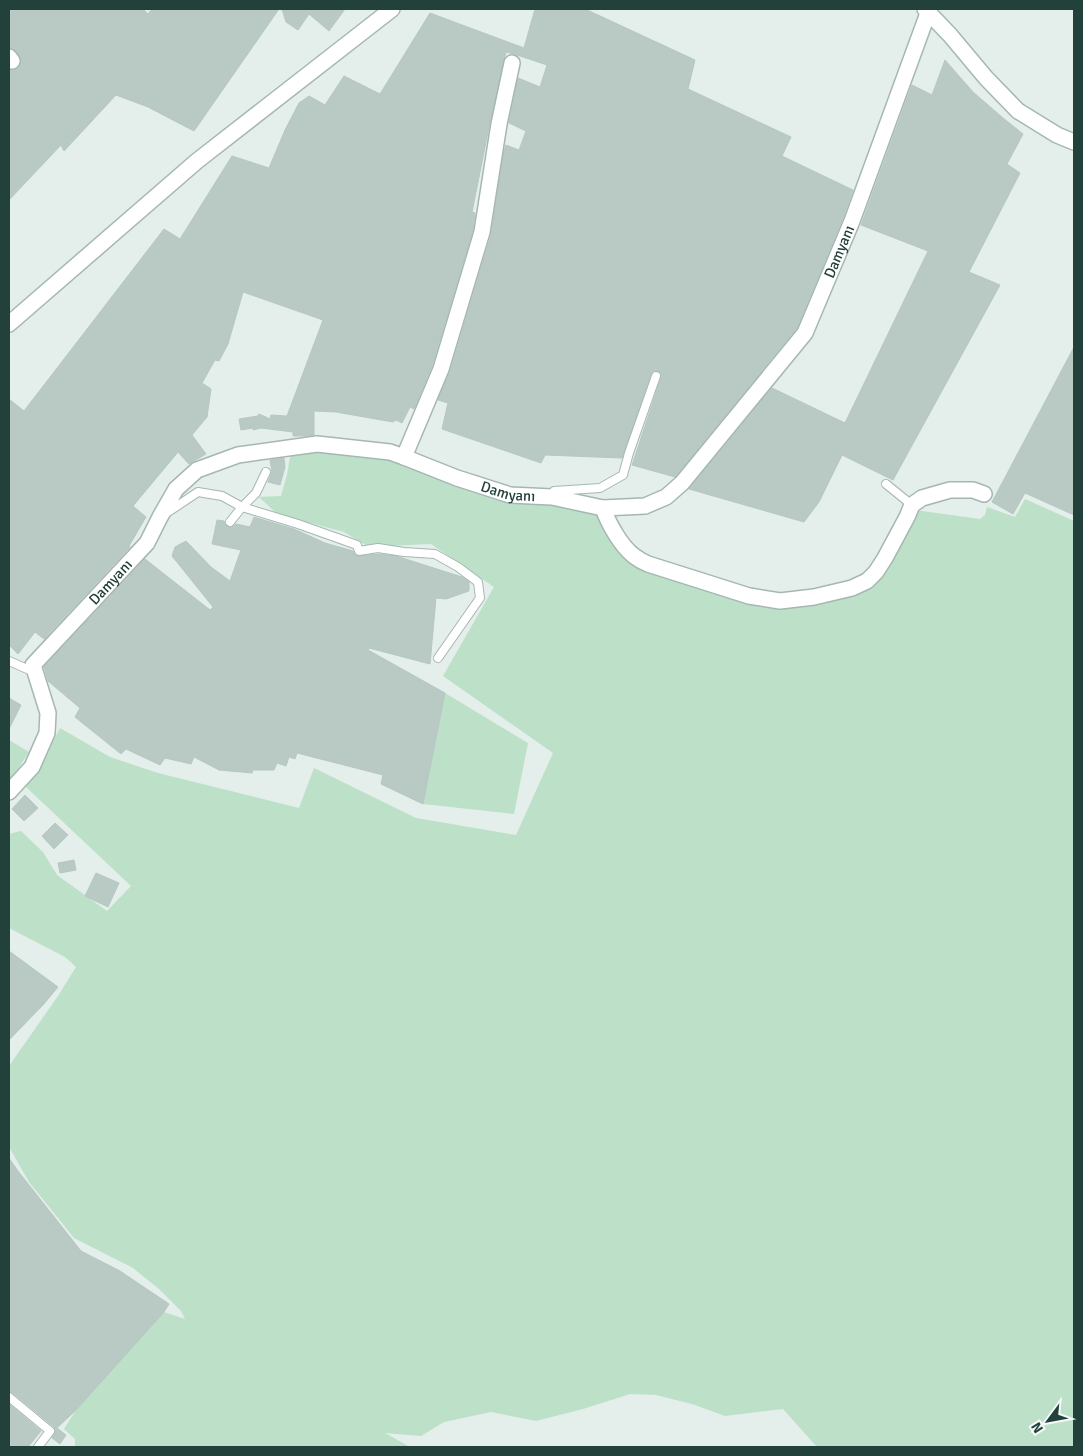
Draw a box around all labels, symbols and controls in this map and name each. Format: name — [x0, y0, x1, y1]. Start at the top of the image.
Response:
street label: Damyanı — [820, 223, 858, 281]
street label: Damyanı — [478, 477, 536, 505]
street label: Damyanı — [85, 556, 136, 608]
north arrow — [1023, 1396, 1073, 1446]
text: N — [1028, 1419, 1047, 1436]

